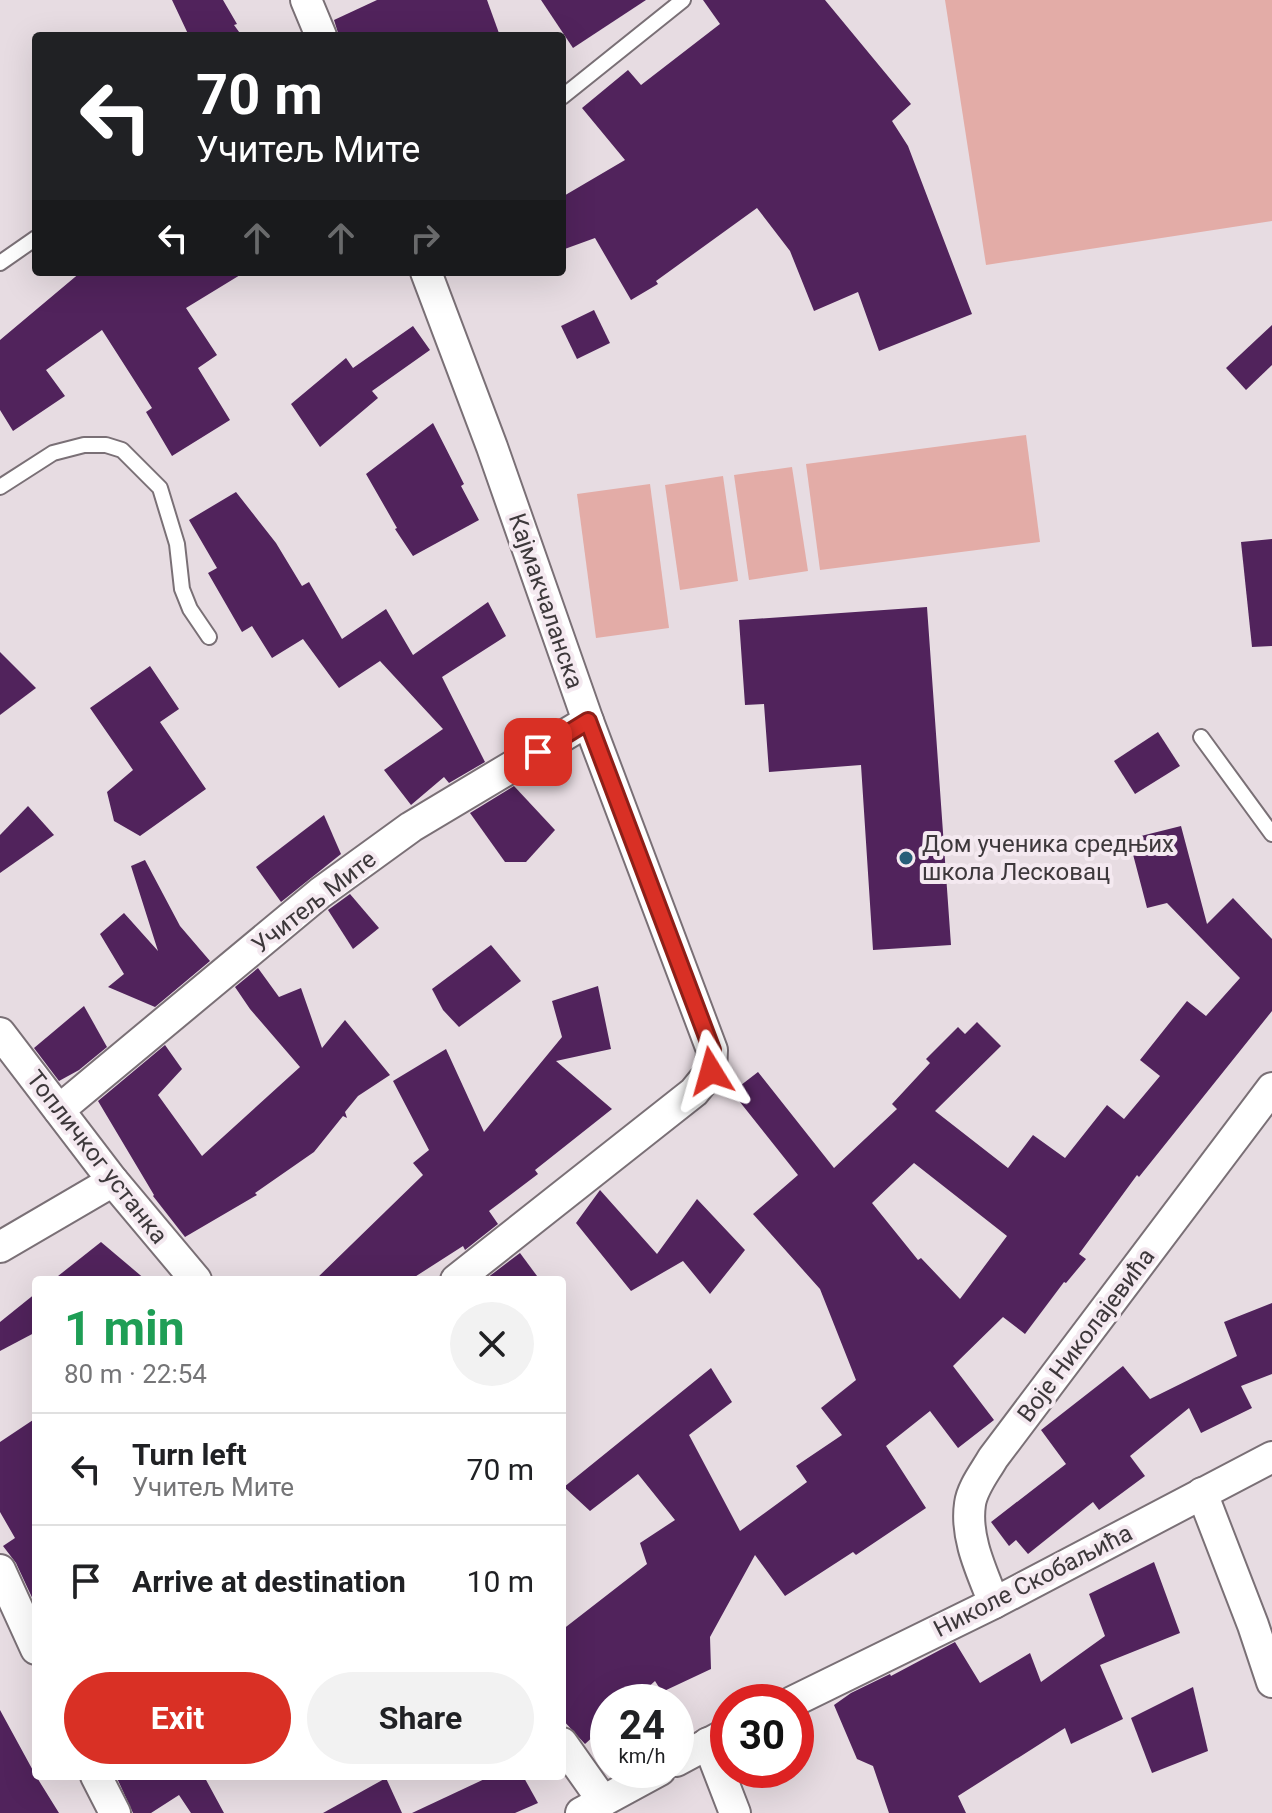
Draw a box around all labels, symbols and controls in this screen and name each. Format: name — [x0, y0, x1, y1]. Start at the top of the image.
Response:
text: 70 m — [196, 62, 323, 128]
icon: left — [64, 64, 168, 168]
text: Учитељ Мите — [196, 129, 420, 171]
icon: left — [151, 216, 195, 260]
icon: ahead — [235, 216, 279, 260]
icon: ahead — [319, 216, 363, 260]
icon: right — [403, 216, 447, 260]
street label: Кајмакчаланска — [503, 510, 589, 692]
pin — [504, 718, 572, 786]
icon: arrive — [516, 730, 560, 774]
place label: Дом ученика средњих школа Лесковац — [922, 830, 1174, 886]
street label: Учитељ Мите — [246, 845, 382, 959]
marker: Дом ученика средњих школа Лесковац — [897, 849, 915, 867]
position arrow — [669, 1029, 753, 1113]
street label: Топличког устанка — [21, 1065, 173, 1249]
street label: Воје Николајевића — [1012, 1243, 1160, 1427]
text: 1 min — [64, 1300, 185, 1357]
button: close — [450, 1302, 534, 1386]
text: 80 m · 22:54 — [64, 1359, 207, 1389]
text: Turn left — [132, 1437, 247, 1472]
icon: left — [64, 1447, 108, 1491]
text: 70 m — [467, 1452, 534, 1487]
text: Учитељ Мите — [132, 1472, 294, 1502]
street label: Николе Скобаљића — [929, 1519, 1137, 1643]
icon: arrive — [64, 1559, 108, 1603]
text: Arrive at destination — [132, 1564, 406, 1599]
text: 10 m — [467, 1564, 534, 1599]
button: Exit — [64, 1672, 291, 1764]
button: Share — [307, 1672, 534, 1764]
speed limit sign: 30 — [710, 1684, 814, 1788]
text: 24 — [619, 1702, 665, 1749]
text: km/h — [619, 1744, 665, 1768]

